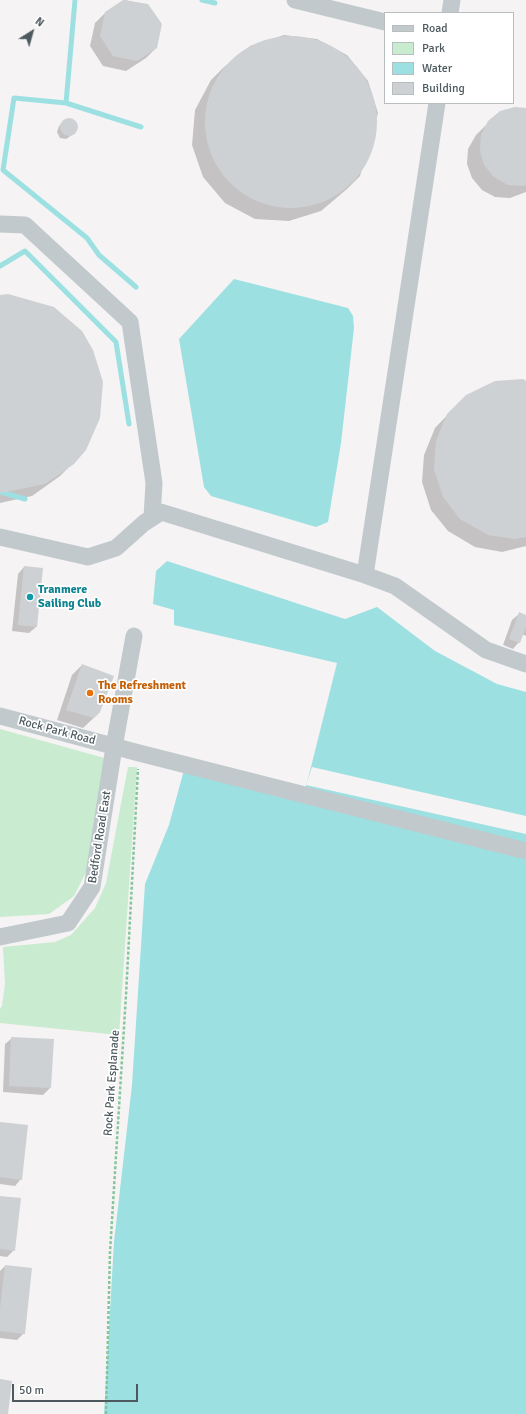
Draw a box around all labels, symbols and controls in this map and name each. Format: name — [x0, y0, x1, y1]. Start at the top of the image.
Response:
north arrow — [12, 12, 52, 52]
legend — [384, 12, 514, 104]
text: N — [33, 15, 46, 30]
text: Road — [422, 21, 448, 36]
text: Park — [422, 41, 445, 56]
text: Water — [422, 61, 452, 76]
text: Building — [422, 81, 465, 96]
place label: Tranmere Sailing Club — [38, 583, 101, 611]
marker: Tranmere Sailing Club — [25, 592, 35, 602]
place label: The Refreshment Rooms — [98, 679, 186, 707]
marker: The Refreshment Rooms — [85, 688, 95, 698]
street label: Rock Park Road — [17, 714, 97, 748]
street label: Bedford Road East — [86, 790, 114, 884]
street label: Rock Park Esplanade — [101, 1029, 123, 1137]
scale bar — [14, 1376, 140, 1402]
text: 50 m — [19, 1383, 44, 1398]

